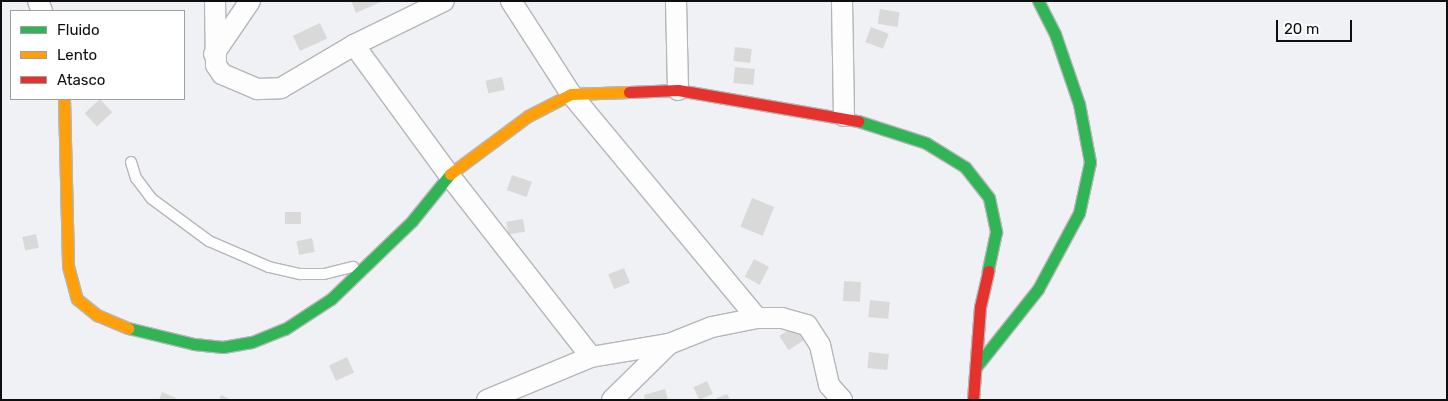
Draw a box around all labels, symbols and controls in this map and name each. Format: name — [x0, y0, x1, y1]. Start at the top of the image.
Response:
legend — [10, 10, 185, 100]
scale bar — [1278, 10, 1354, 42]
text: 20 m — [1284, 20, 1319, 38]
text: Fluido — [57, 21, 100, 39]
text: Lento — [57, 46, 97, 64]
text: Atasco — [57, 71, 105, 89]

